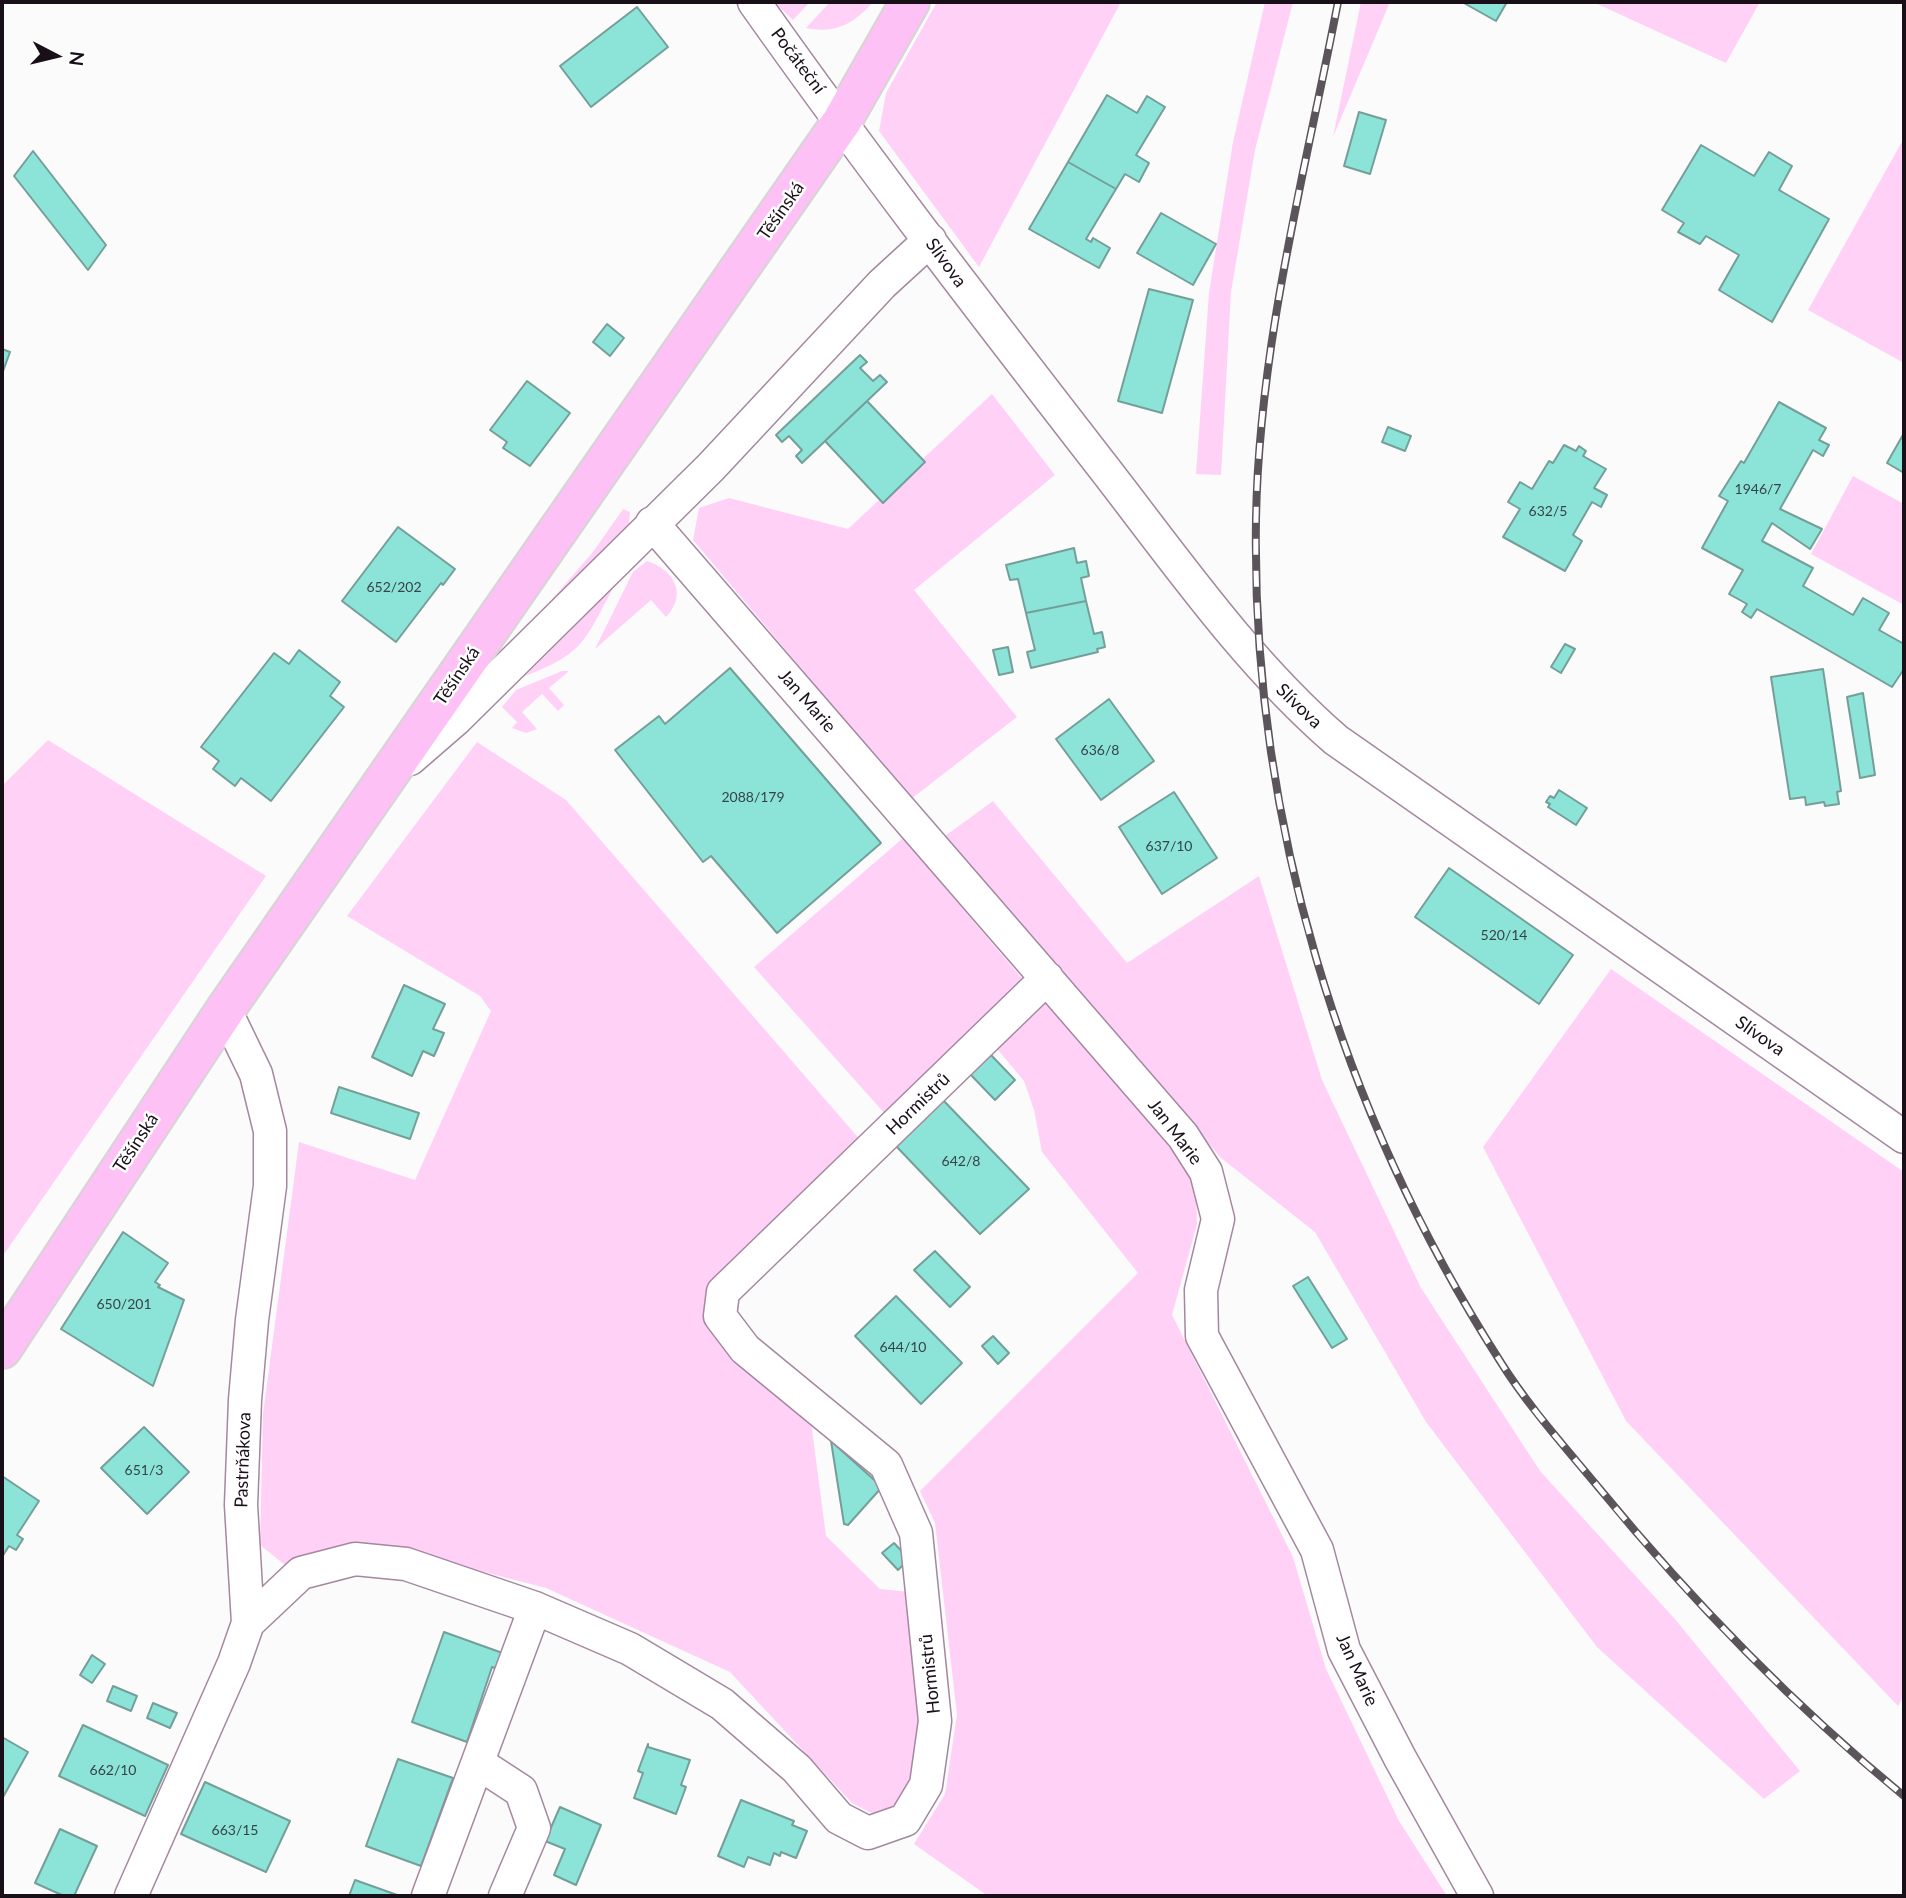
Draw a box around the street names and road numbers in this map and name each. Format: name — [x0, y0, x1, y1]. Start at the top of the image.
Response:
street label: Počáteční — [766, 24, 830, 98]
street label: Těšínská — [753, 178, 809, 244]
street label: Slívova — [921, 234, 971, 292]
street label: Těšínská — [430, 643, 484, 709]
street label: Jan Marie — [774, 665, 840, 737]
street label: Slívova — [1272, 679, 1326, 733]
street label: Slívova — [1731, 1011, 1789, 1061]
street label: Hormistrů — [882, 1068, 954, 1140]
street label: Jan Marie — [1143, 1095, 1207, 1169]
street label: Těšínská — [109, 1109, 163, 1177]
street label: Pastrňákova — [231, 1412, 255, 1508]
street label: Jan Marie — [1332, 1631, 1382, 1709]
street label: Hormistrů — [915, 1633, 945, 1715]

